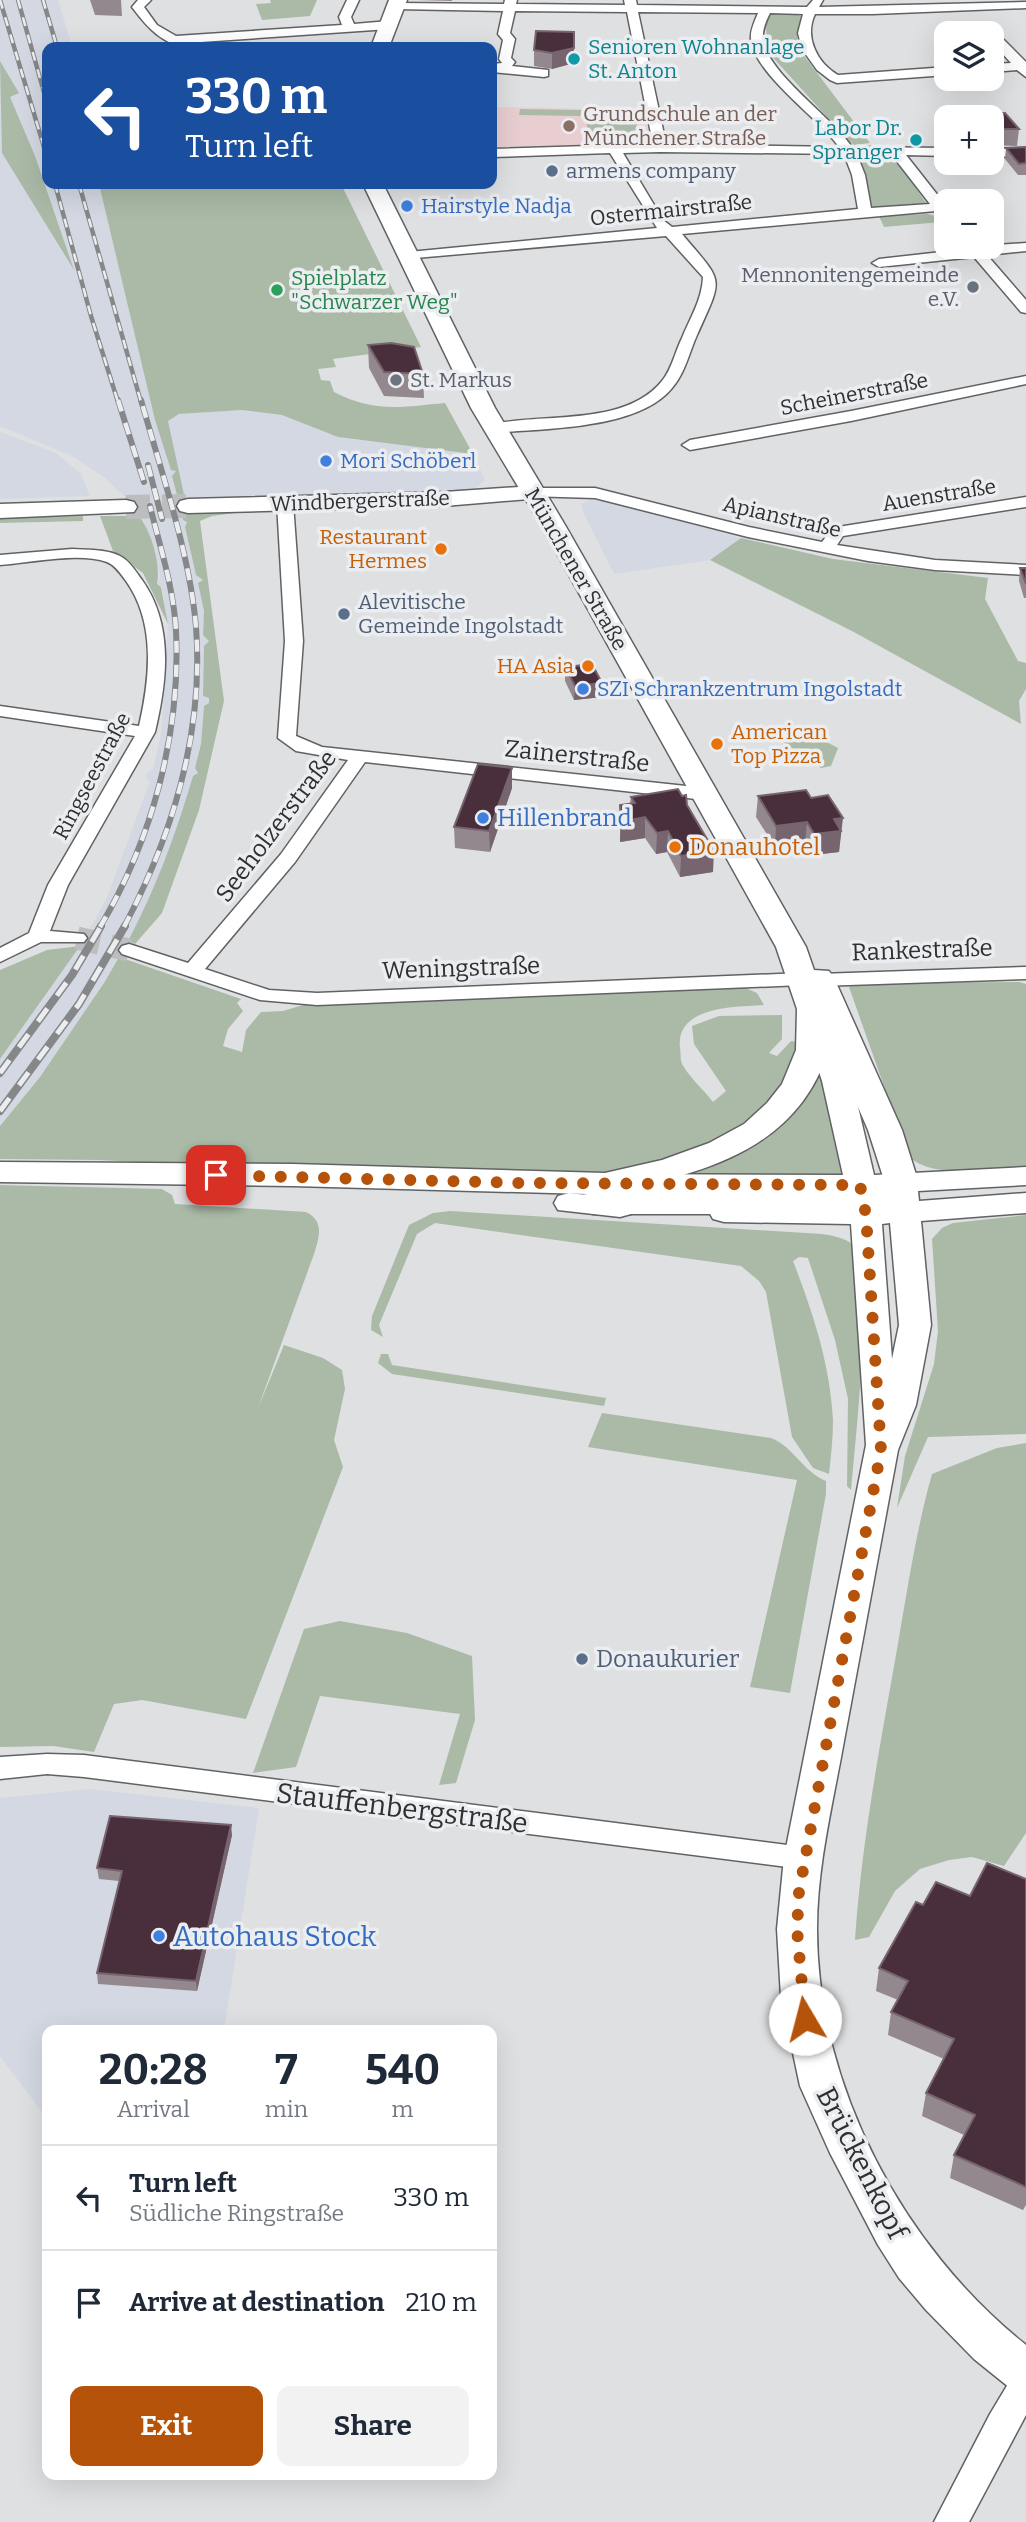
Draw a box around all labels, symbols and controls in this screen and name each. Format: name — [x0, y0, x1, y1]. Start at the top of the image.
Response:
map controls — [934, 21, 1004, 259]
button: layers — [934, 21, 1004, 91]
place label: Senioren Wohnanlage St. Anton — [588, 34, 805, 84]
marker: Senioren Wohnanlage St. Anton — [566, 51, 582, 67]
text: 330 m — [185, 67, 327, 126]
icon: left — [70, 70, 161, 161]
place label: Grundschule an der Münchener Straße — [583, 101, 777, 151]
button: + — [934, 105, 1004, 175]
place label: Labor Dr. Spranger — [812, 115, 902, 165]
marker: Grundschule an der Münchener Straße — [561, 118, 577, 134]
text: Turn left — [185, 127, 313, 165]
marker: Labor Dr. Spranger — [908, 132, 924, 148]
place label: armens company — [566, 158, 737, 184]
marker: armens company — [544, 163, 560, 179]
street label: Ostermairstraße — [589, 189, 753, 231]
button: − — [934, 189, 1004, 259]
place label: Hairstyle Nadja — [421, 193, 572, 219]
marker: Hairstyle Nadja — [399, 198, 415, 214]
place label: Mennonitengemeinde e.V. — [741, 262, 959, 312]
place label: Spielplatz "Schwarzer Weg" — [291, 265, 458, 315]
marker: Mennonitengemeinde e.V. — [965, 279, 981, 295]
marker: Spielplatz "Schwarzer Weg" — [269, 282, 285, 298]
place label: St. Markus — [410, 367, 512, 393]
street label: Scheinerstraße — [778, 367, 930, 421]
marker: St. Markus — [388, 372, 404, 388]
place label: Mori Schöberl — [340, 448, 476, 474]
marker: Mori Schöberl — [318, 453, 334, 469]
street label: Auenstraße — [880, 473, 998, 517]
street label: Münchener Straße — [519, 483, 633, 655]
street label: Windbergerstraße — [270, 485, 450, 517]
street label: Apianstraße — [720, 491, 844, 543]
place label: Restaurant Hermes — [319, 524, 427, 574]
marker: Restaurant Hermes — [433, 541, 449, 557]
place label: Alevitische Gemeinde Ingolstadt — [358, 589, 564, 639]
marker: Alevitische Gemeinde Ingolstadt — [336, 606, 352, 622]
place label: HA Asia — [497, 653, 575, 679]
marker: HA Asia — [580, 658, 596, 674]
place label: SZI Schrankzentrum Ingolstadt — [597, 676, 903, 702]
marker: SZI Schrankzentrum Ingolstadt — [575, 681, 591, 697]
street label: Ringseestraße — [48, 708, 136, 844]
place label: American Top Pizza — [731, 719, 827, 769]
street label: Zainerstraße — [503, 734, 651, 778]
marker: American Top Pizza — [709, 736, 725, 752]
street label: Seeholzerstraße — [210, 745, 342, 907]
place label: Hillenbrand — [497, 804, 632, 832]
marker: Hillenbrand — [475, 810, 491, 826]
place label: Donauhotel — [689, 833, 820, 861]
marker: Donauhotel — [667, 839, 683, 855]
street label: Rankestraße — [851, 934, 993, 966]
street label: Weningstraße — [381, 951, 541, 985]
pin — [186, 1145, 246, 1205]
icon: arrive — [197, 1156, 235, 1194]
place label: Donaukurier — [596, 1645, 740, 1673]
marker: Donaukurier — [574, 1651, 590, 1667]
street label: Stauffenbergstraße — [274, 1776, 530, 1840]
place label: Autohaus Stock — [173, 1920, 376, 1953]
marker: Autohaus Stock — [151, 1928, 167, 1944]
position arrow — [768, 1982, 842, 2056]
text: 20:28 — [99, 2045, 208, 2095]
text: 7 — [275, 2045, 298, 2095]
text: 540 — [365, 2045, 440, 2095]
street label: Brückenkopf — [810, 2081, 915, 2247]
text: Arrival — [117, 2095, 190, 2123]
text: min — [265, 2095, 308, 2123]
text: m — [392, 2095, 413, 2123]
text: Turn left — [129, 2168, 237, 2199]
icon: left — [70, 2179, 108, 2217]
text: 330 m — [393, 2182, 469, 2213]
text: Südliche Ringstraße — [129, 2199, 344, 2227]
icon: arrive — [70, 2284, 108, 2322]
text: Arrive at destination — [129, 2287, 384, 2318]
text: 210 m — [405, 2287, 477, 2318]
button: Exit — [70, 2386, 263, 2466]
button: Share — [277, 2386, 469, 2466]

